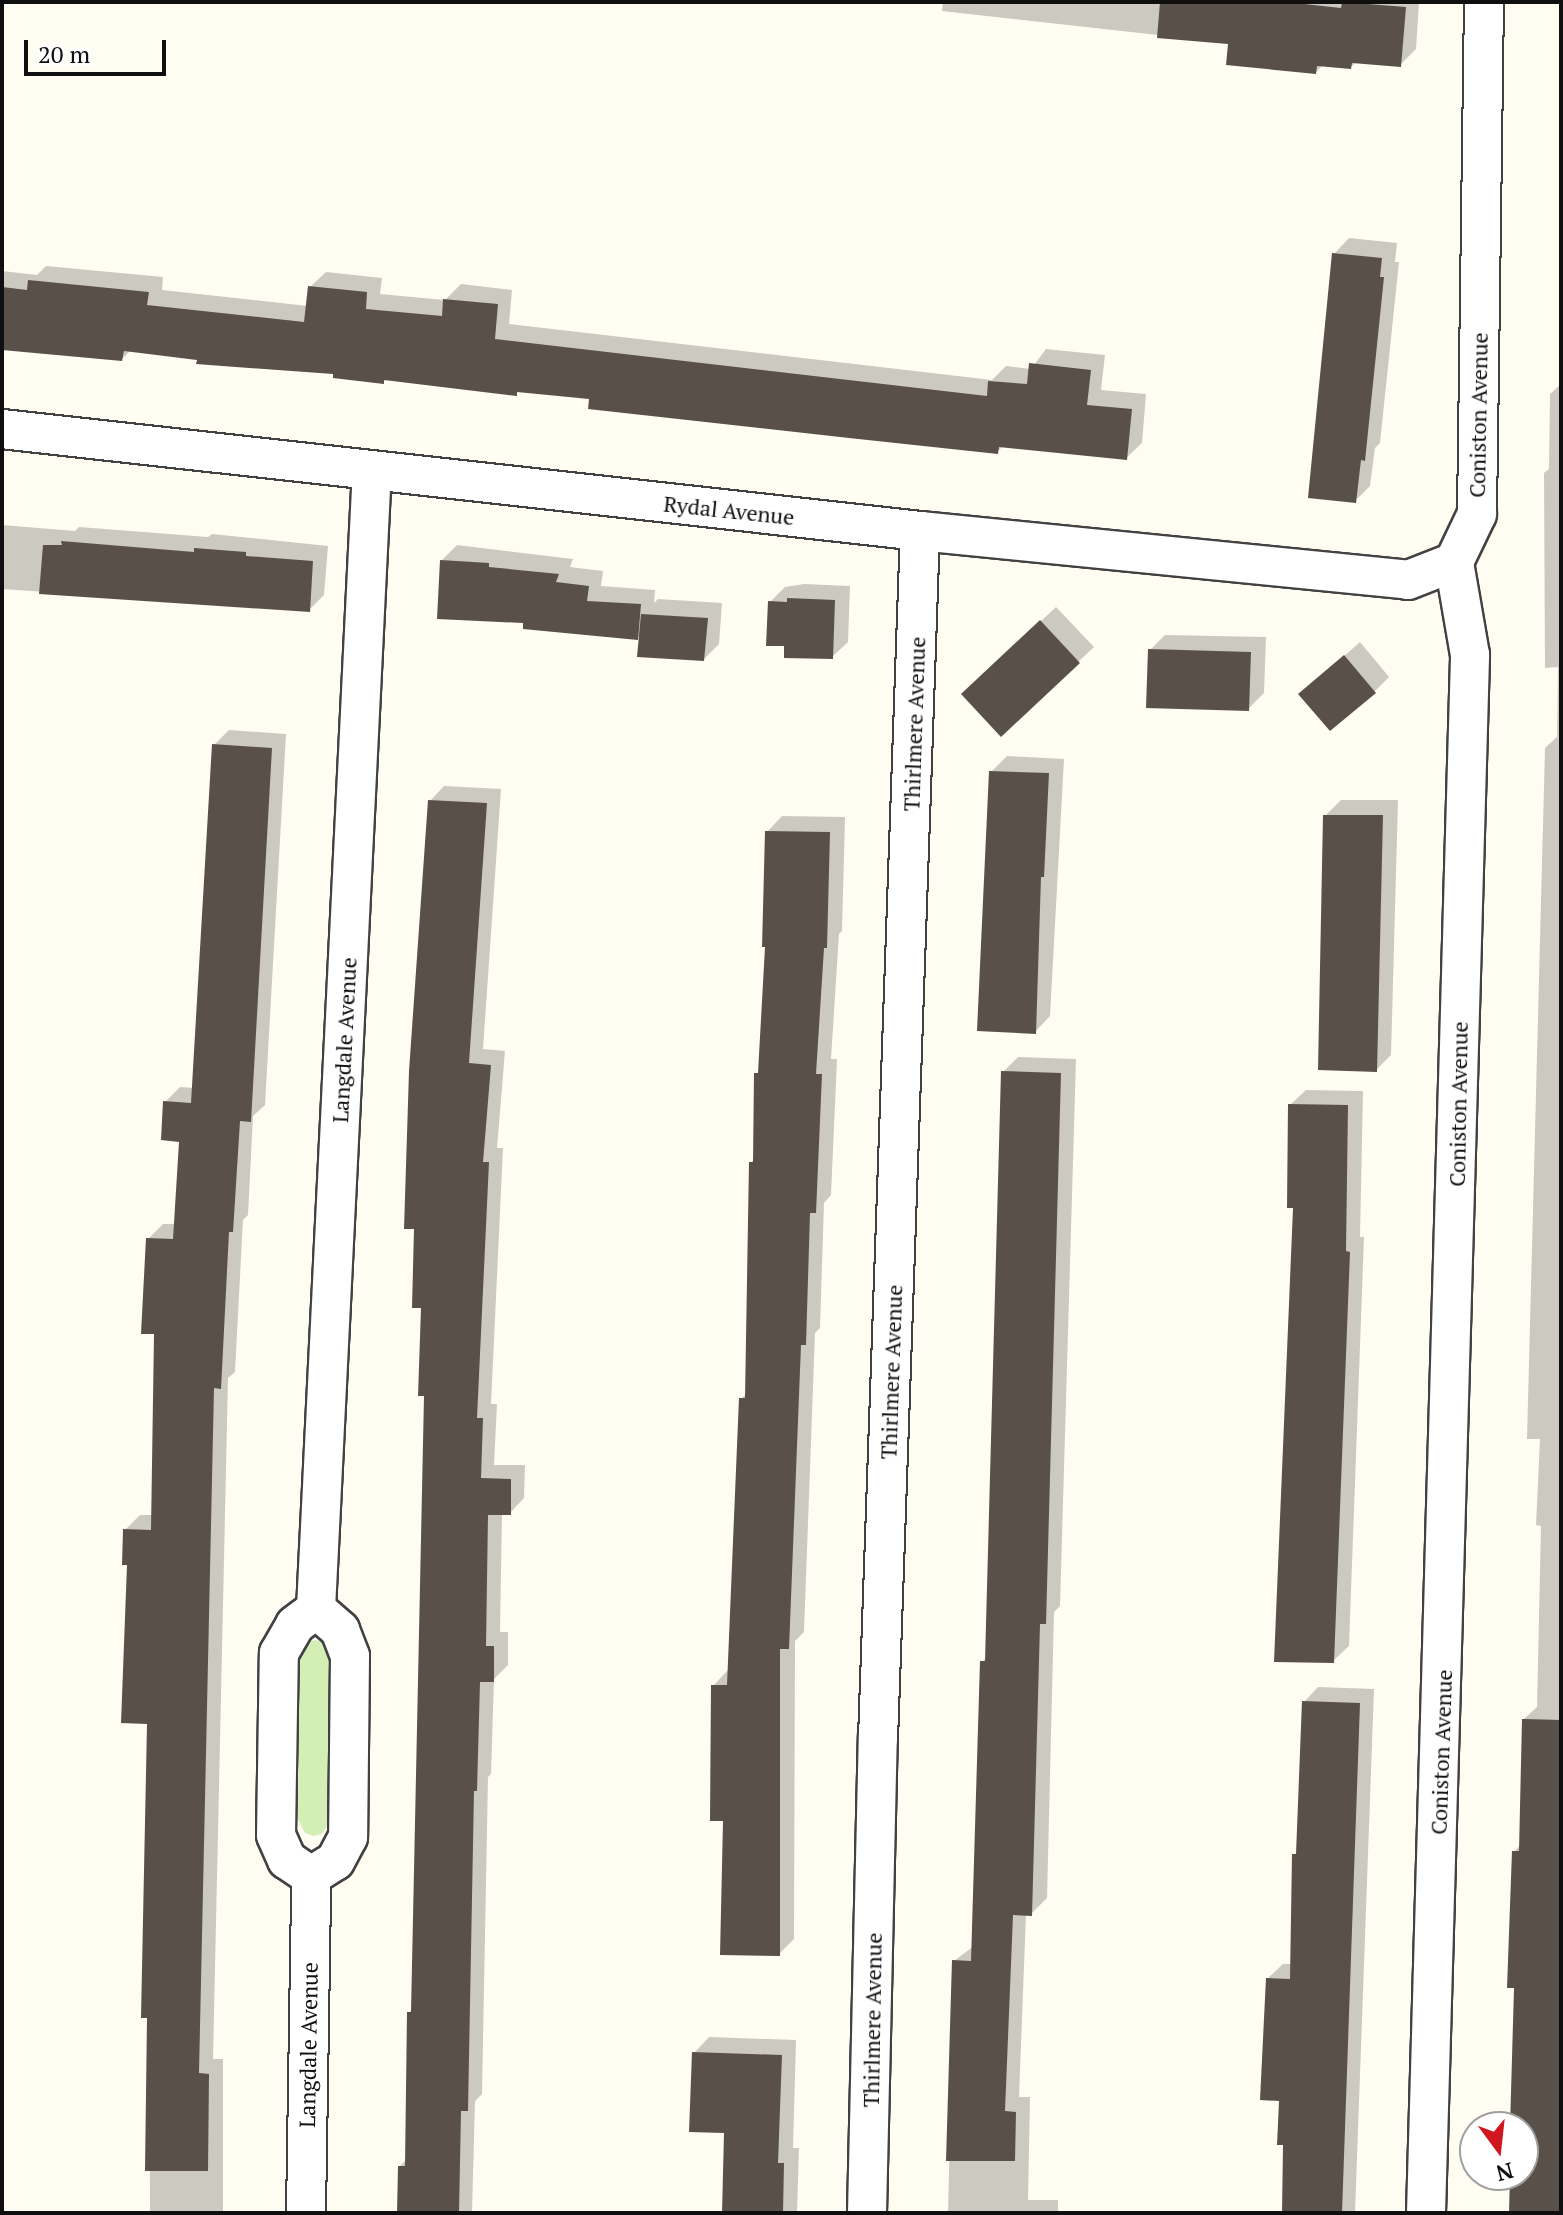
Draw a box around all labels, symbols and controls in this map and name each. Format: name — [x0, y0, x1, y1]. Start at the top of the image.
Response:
scale bar — [28, 24, 170, 74]
text: 20 m — [38, 38, 90, 70]
street label: Coniston Avenue — [1463, 332, 1493, 498]
street label: Rydal Avenue — [662, 490, 796, 530]
street label: Thirlmere Avenue — [898, 636, 930, 812]
street label: Langdale Avenue — [326, 956, 362, 1124]
street label: Coniston Avenue — [1443, 1021, 1473, 1187]
street label: Thirlmere Avenue — [875, 1284, 907, 1460]
street label: Coniston Avenue — [1425, 1669, 1457, 1835]
street label: Thirlmere Avenue — [857, 1932, 887, 2108]
street label: Langdale Avenue — [293, 1962, 323, 2128]
north arrow — [1459, 2111, 1539, 2191]
text: N — [1493, 2157, 1517, 2189]

